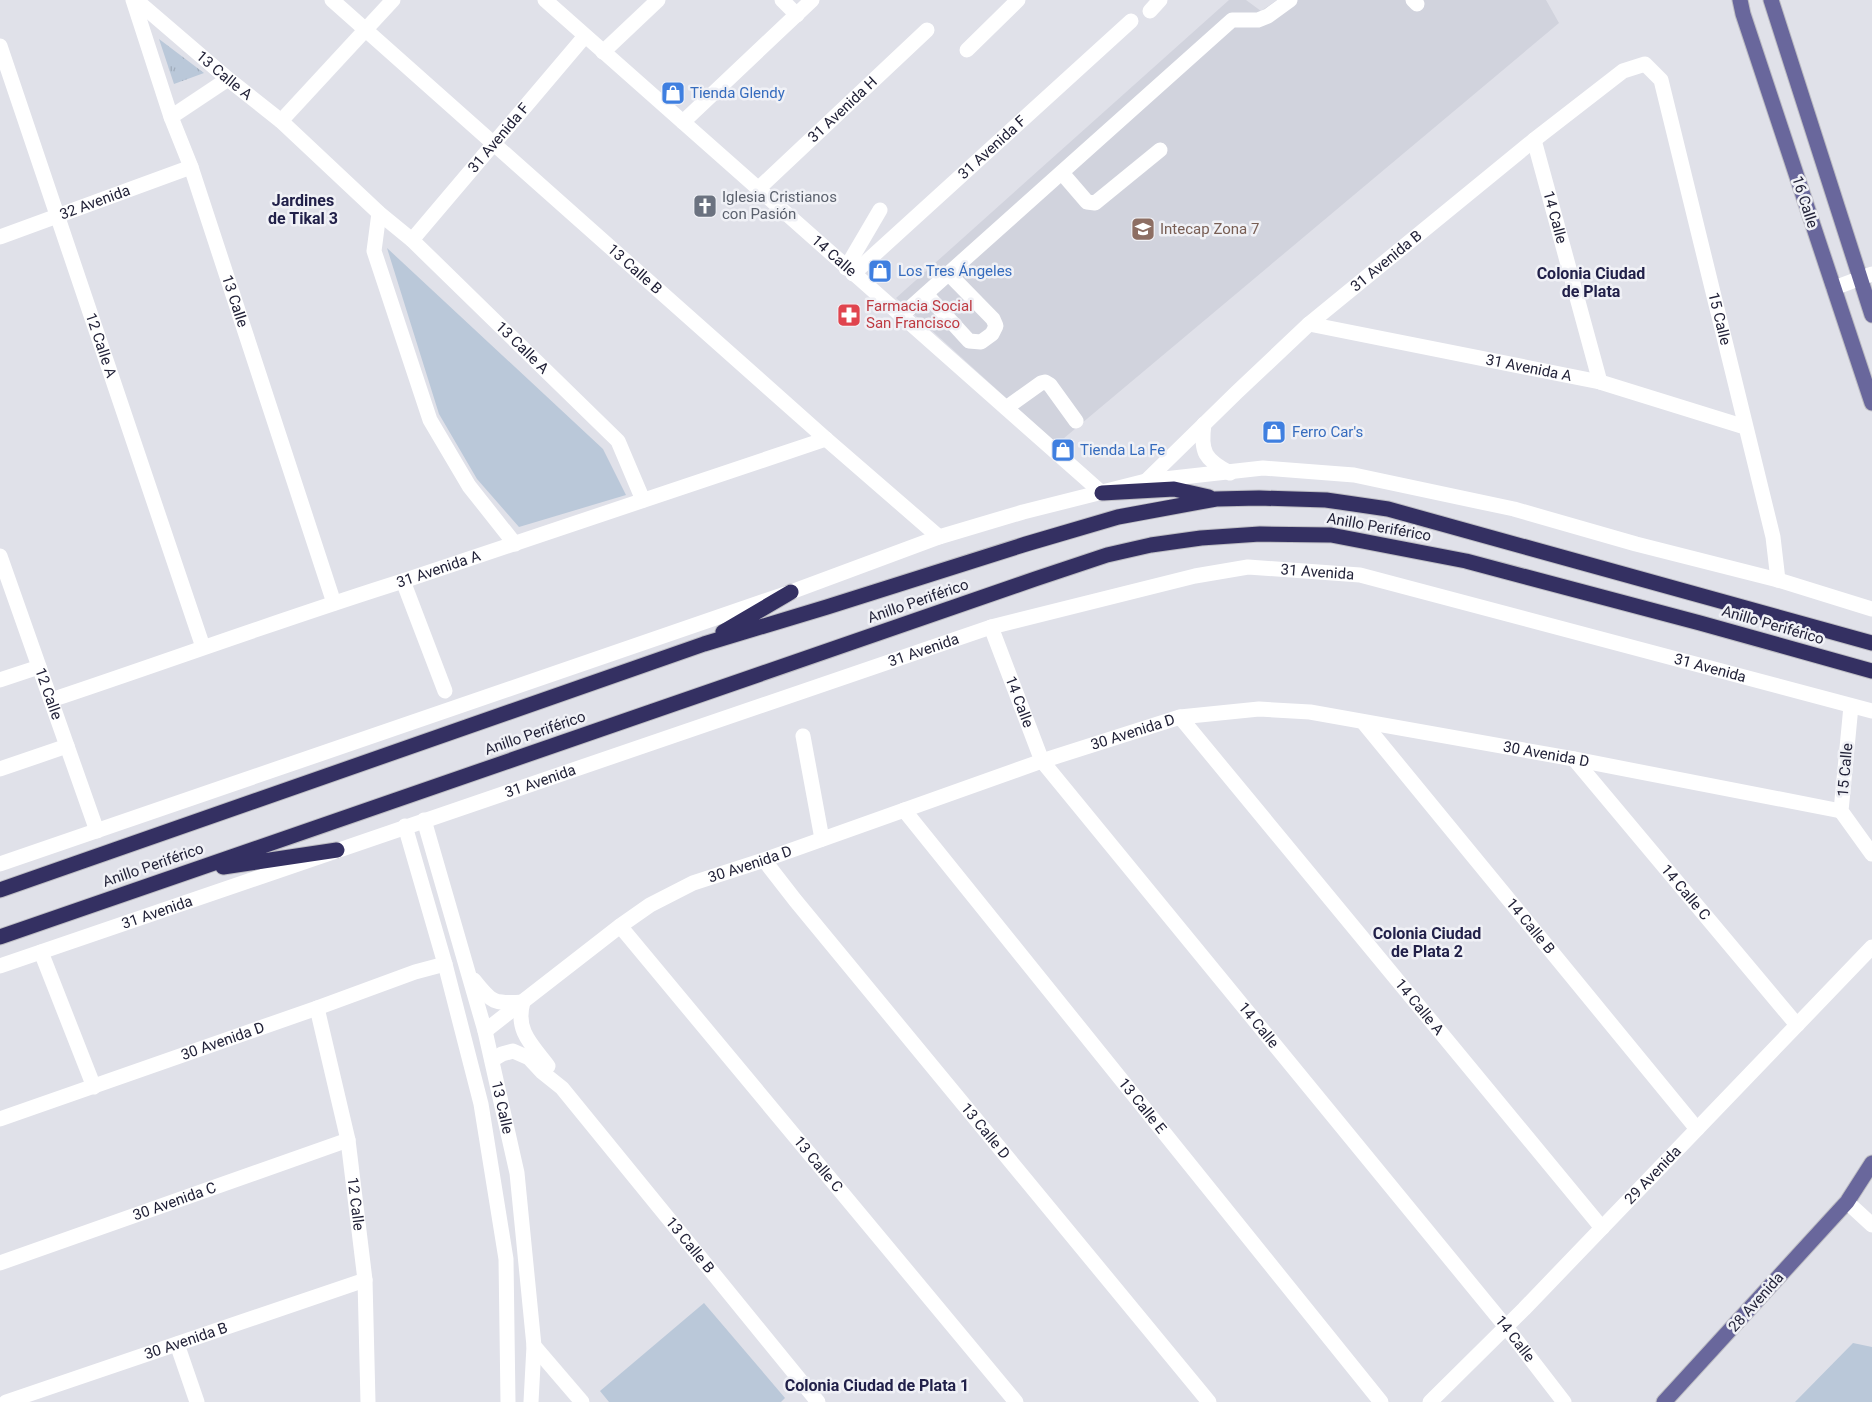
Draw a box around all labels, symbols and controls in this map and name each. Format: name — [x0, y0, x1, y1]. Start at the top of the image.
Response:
street label: 13 Calle A — [193, 47, 256, 104]
street label: 31 Avenida H — [804, 73, 881, 146]
shop icon: Tienda Glendy — [660, 80, 686, 106]
place label: Tienda Glendy — [690, 84, 785, 102]
street label: 31 Avenida F — [464, 99, 533, 176]
street label: 31 Avenida F — [954, 112, 1030, 183]
street label: 16 Calle — [1788, 174, 1822, 230]
street label: 32 Avenida — [57, 181, 133, 223]
place label: Iglesia Cristianos con Pasión — [722, 188, 837, 223]
street label: 14 Calle — [1539, 189, 1571, 246]
district label: Jardines de Tikal 3 — [268, 191, 338, 228]
church icon: Iglesia Cristianos con Pasión — [692, 193, 718, 219]
school or university icon: Intecap Zona 7 — [1130, 216, 1156, 242]
place label: Intecap Zona 7 — [1160, 220, 1259, 238]
street label: 31 Avenida B — [1347, 226, 1425, 295]
street label: 14 Calle — [808, 231, 860, 280]
street label: 13 Calle B — [604, 240, 666, 298]
shop icon: Los Tres Ángeles — [867, 258, 893, 284]
place label: Los Tres Ángeles — [898, 262, 1012, 280]
district label: Colonia Ciudad de Plata — [1537, 264, 1645, 301]
street label: 13 Calle — [218, 273, 252, 330]
street label: 15 Calle — [1704, 290, 1735, 347]
place label: Farmacia Social San Francisco — [866, 297, 973, 332]
pharmacy icon: Farmacia Social San Francisco — [836, 302, 862, 328]
street label: 12 Calle A — [82, 311, 120, 380]
street label: 13 Calle A — [492, 318, 553, 378]
street label: 31 Avenida A — [1484, 350, 1573, 385]
shop icon: Ferro Car's — [1261, 419, 1287, 445]
place label: Ferro Car's — [1292, 423, 1363, 441]
shop icon: Tienda La Fe — [1050, 437, 1076, 463]
place label: Tienda La Fe — [1080, 441, 1165, 459]
street label: Anillo Periférico — [1326, 509, 1432, 545]
street label: 31 Avenida A — [394, 547, 483, 591]
street label: 31 Avenida — [1280, 560, 1355, 584]
street label: Anillo Periférico — [865, 575, 971, 627]
street label: Anillo Periférico — [1720, 602, 1826, 648]
street label: 31 Avenida — [886, 630, 961, 671]
street label: 31 Avenida — [1672, 650, 1748, 686]
street label: 12 Calle — [31, 665, 66, 722]
street label: 14 Calle — [1001, 673, 1037, 730]
street label: Anillo Periférico — [482, 707, 588, 759]
street label: 30 Avenida D — [1088, 710, 1177, 754]
street label: 30 Avenida D — [1502, 738, 1591, 771]
street label: 15 Calle — [1834, 742, 1856, 798]
street label: 31 Avenida — [502, 761, 578, 802]
street label: Anillo Periférico — [100, 839, 206, 891]
street label: 30 Avenida D — [706, 842, 794, 887]
street label: 14 Calle C — [1657, 861, 1714, 924]
street label: 31 Avenida — [119, 892, 195, 933]
street label: 14 Calle B — [1502, 895, 1559, 958]
district label: Colonia Ciudad de Plata 2 — [1373, 924, 1481, 961]
street label: 14 Calle A — [1391, 975, 1448, 1039]
street label: 14 Calle — [1235, 999, 1283, 1052]
street label: 30 Avenida D — [179, 1018, 267, 1064]
street label: 13 Calle E — [1115, 1075, 1170, 1138]
street label: 13 Calle — [488, 1079, 517, 1136]
street label: 13 Calle D — [957, 1099, 1014, 1163]
street label: 13 Calle C — [790, 1133, 847, 1196]
street label: 29 Avenida — [1621, 1142, 1685, 1208]
street label: 12 Calle — [344, 1176, 368, 1232]
street label: 30 Avenida C — [130, 1178, 219, 1224]
street label: 13 Calle B — [662, 1214, 718, 1277]
street label: 28 Avenida — [1725, 1269, 1787, 1335]
street label: 14 Calle — [1491, 1312, 1539, 1365]
street label: 30 Avenida B — [142, 1318, 230, 1363]
district label: Colonia Ciudad de Plata 1 — [785, 1376, 969, 1395]

